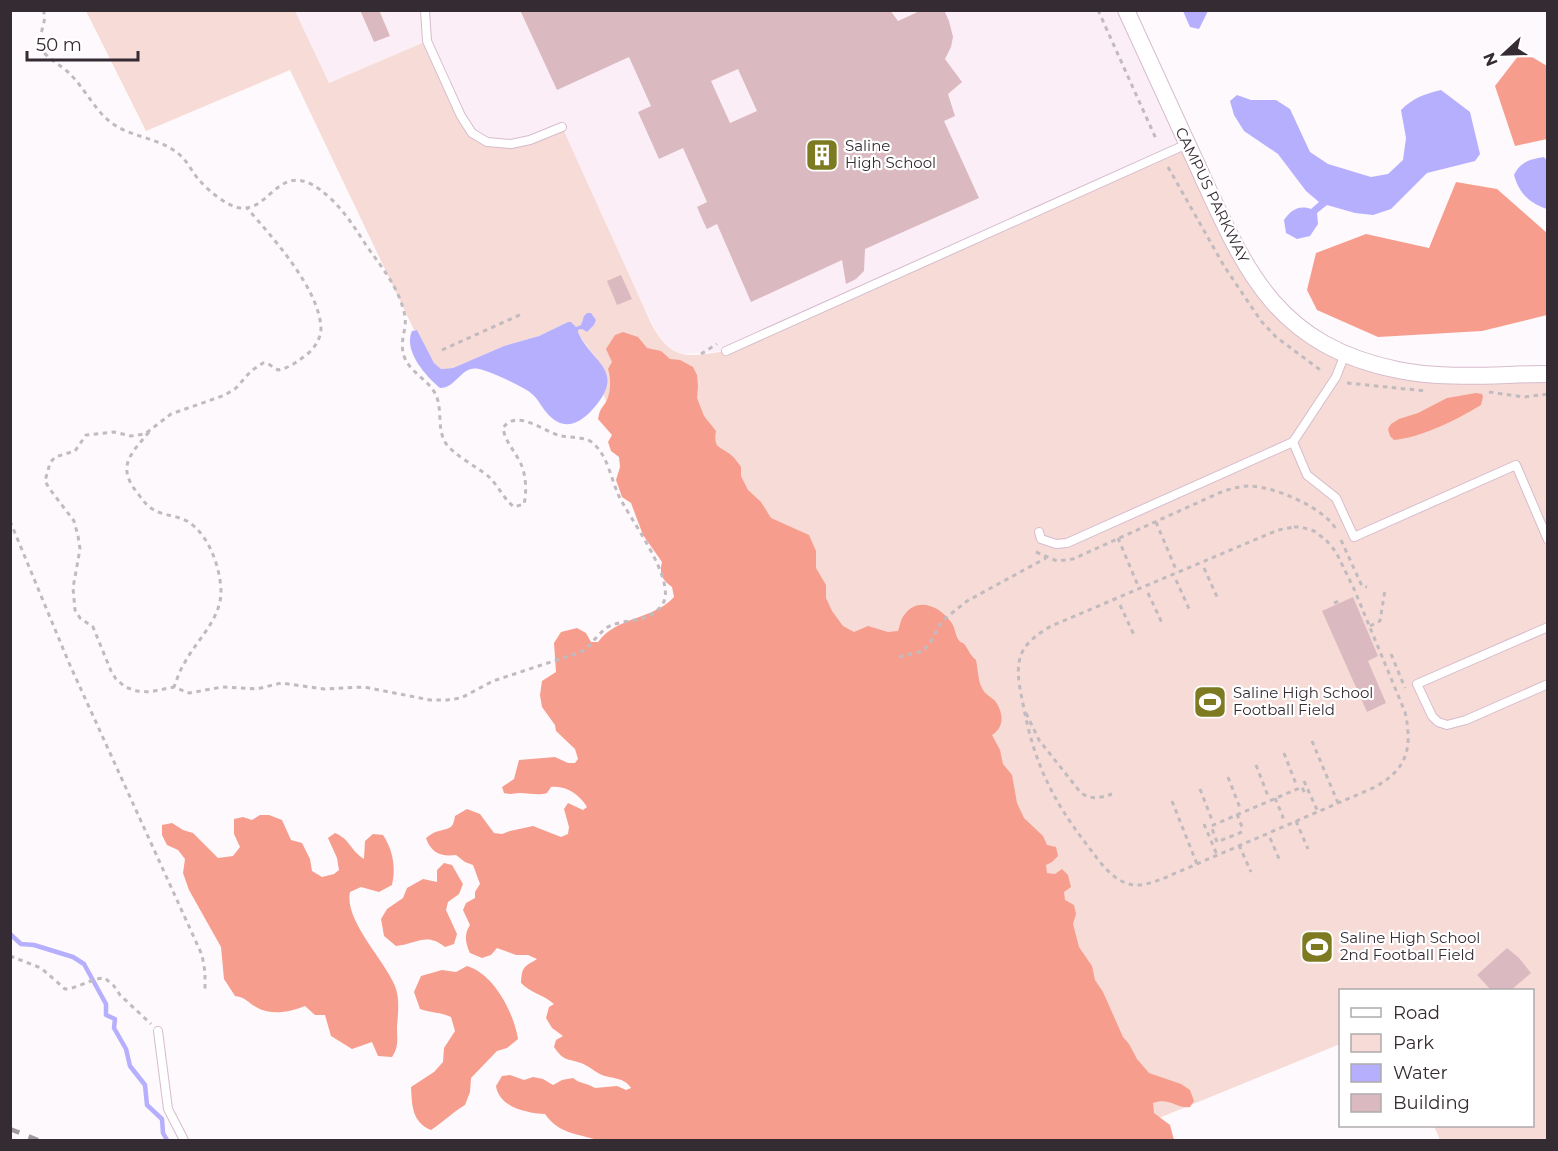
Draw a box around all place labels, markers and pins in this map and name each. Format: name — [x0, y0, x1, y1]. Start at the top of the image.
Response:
place label: Saline High School — [845, 136, 936, 172]
building icon: Saline High School — [804, 137, 840, 173]
place label: Saline High School Football Field — [1233, 683, 1373, 719]
sports icon: Saline High School Football Field — [1192, 684, 1228, 720]
place label: Saline High School 2nd Football Field — [1340, 928, 1480, 964]
sports icon: Saline High School 2nd Football Field — [1299, 929, 1335, 965]

